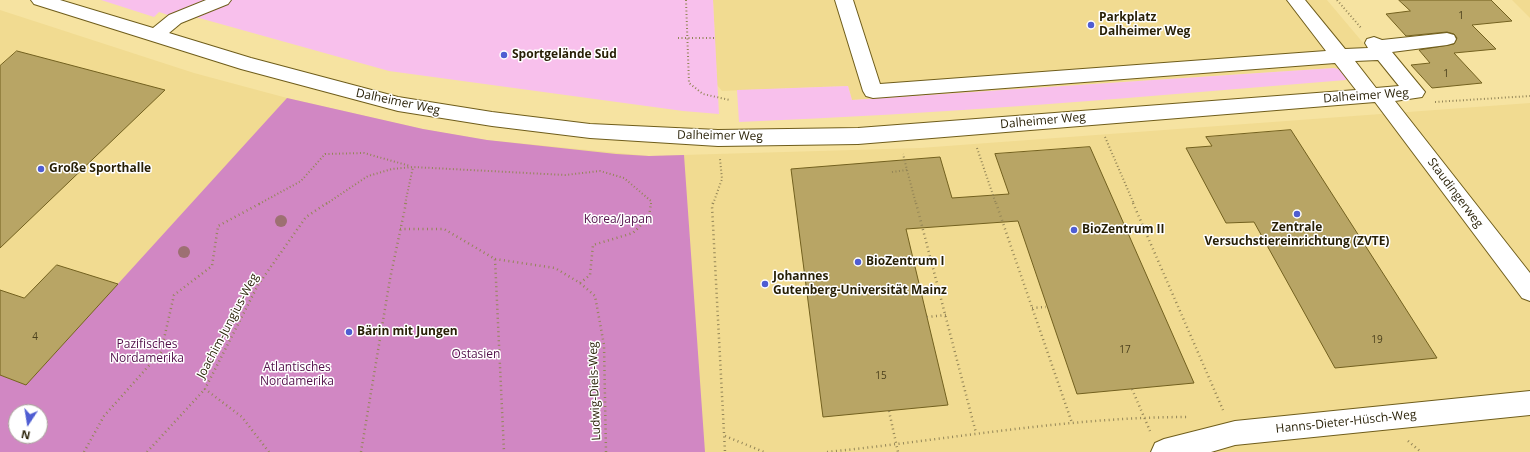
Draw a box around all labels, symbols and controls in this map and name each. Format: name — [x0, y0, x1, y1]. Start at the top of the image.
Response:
house number: 1 — [1458, 10, 1464, 22]
place label: Parkplatz Dalheimer Weg — [1099, 11, 1190, 39]
marker: Parkplatz Dalheimer Weg — [1086, 20, 1096, 30]
place label: Sportgelände Süd — [512, 48, 617, 62]
marker: Sportgelände Süd — [499, 50, 509, 60]
house number: 1 — [1443, 68, 1449, 80]
street label: Dalheimer Weg — [355, 86, 441, 118]
street label: Dalheimer Weg — [1323, 86, 1409, 106]
street label: Dalheimer Weg — [1000, 110, 1086, 132]
street label: Dalheimer Weg — [677, 128, 763, 144]
street label: Staudingerweg — [1424, 155, 1486, 231]
place label: Große Sporthalle — [49, 162, 151, 176]
marker: Große Sporthalle — [36, 164, 46, 174]
marker: Zentrale Versuchstiereinrichtung (ZVTE) — [1292, 209, 1302, 219]
park label: Korea/Japan — [584, 213, 652, 227]
place label: Zentrale Versuchstiereinrichtung (ZVTE) — [1205, 221, 1389, 249]
place label: BioZentrum II — [1082, 223, 1164, 237]
marker: BioZentrum II — [1069, 225, 1079, 235]
place label: BioZentrum I — [866, 255, 944, 269]
marker: BioZentrum I — [853, 257, 863, 267]
place label: Johannes Gutenberg-Universität Mainz — [773, 270, 947, 298]
street label: Joachim-Jungius-Weg — [194, 271, 262, 381]
marker: Johannes Gutenberg-Universität Mainz — [760, 279, 770, 289]
place label: Bärin mit Jungen — [357, 325, 458, 339]
marker: Bärin mit Jungen — [344, 327, 354, 337]
house number: 4 — [32, 331, 38, 343]
house number: 19 — [1371, 334, 1383, 346]
park label: Pazifisches Nordamerika — [110, 338, 184, 366]
street label: Ludwig-Diels-Weg — [586, 341, 604, 441]
house number: 17 — [1119, 344, 1131, 356]
park label: Ostasien — [452, 348, 500, 362]
park label: Atlantisches Nordamerika — [260, 361, 334, 389]
house number: 15 — [875, 370, 887, 382]
north arrow — [8, 404, 48, 444]
street label: Hanns-Dieter-Hüsch-Weg — [1275, 407, 1417, 437]
text: N — [20, 427, 32, 444]

